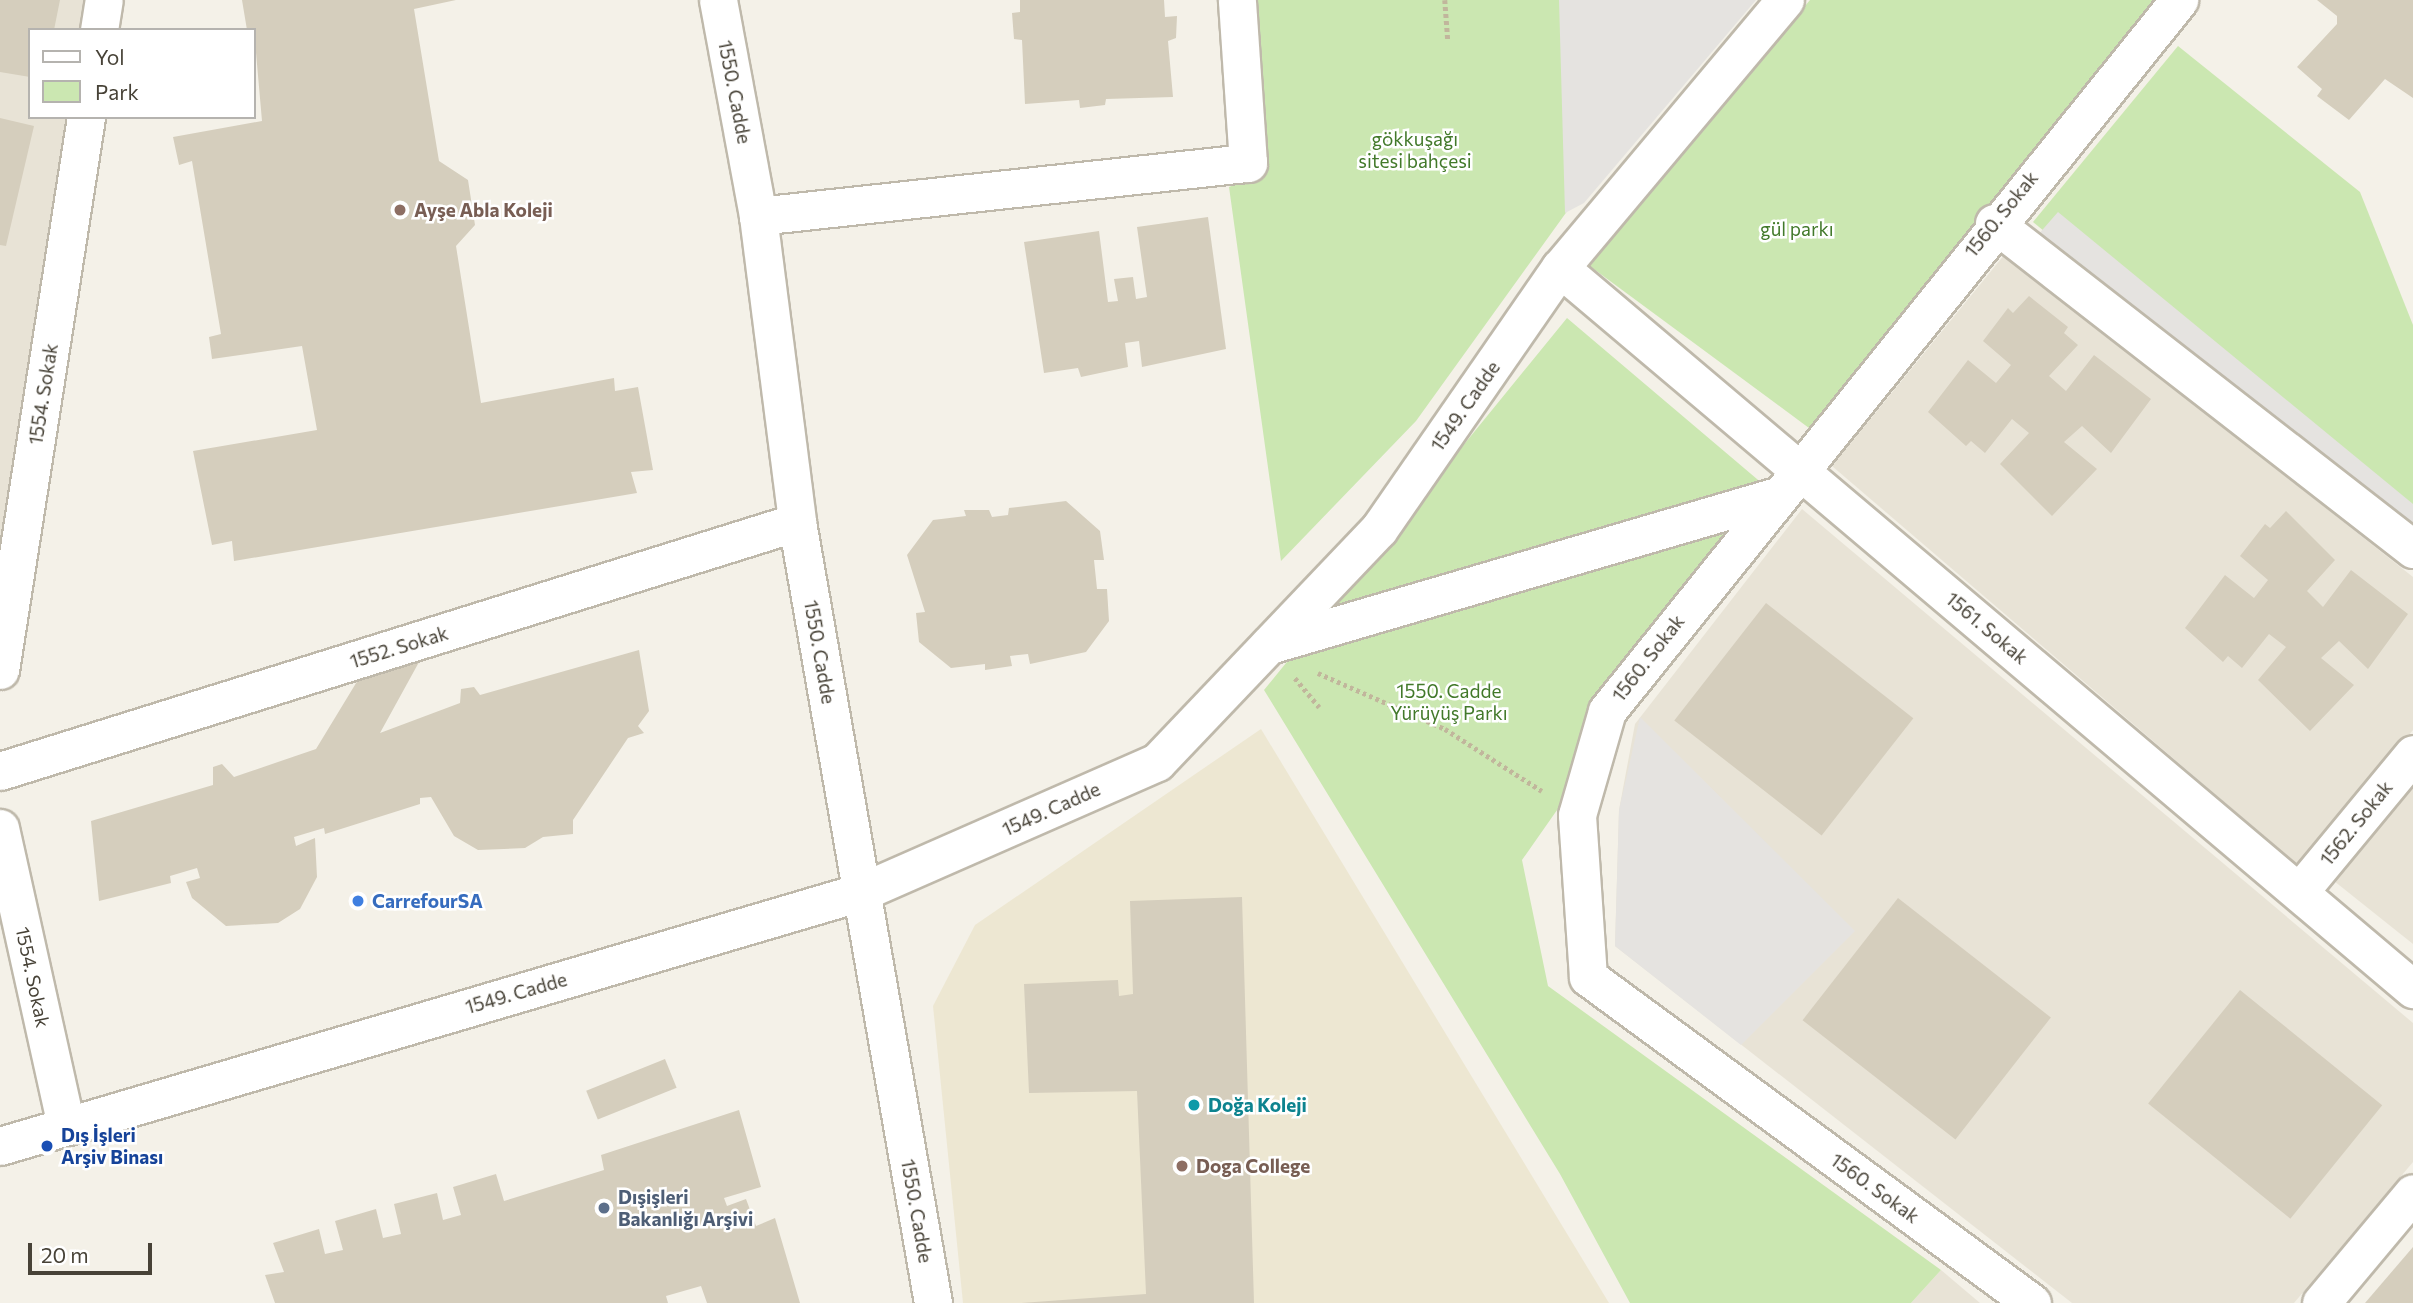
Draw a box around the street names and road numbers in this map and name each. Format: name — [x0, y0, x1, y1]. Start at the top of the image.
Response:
street label: 1550. Cadde — [714, 38, 756, 146]
street label: 1560. Sokak — [1959, 166, 2043, 262]
street label: 1554. Sokak — [24, 342, 62, 446]
street label: 1549. Cadde — [1426, 357, 1504, 455]
street label: 1561. Sokak — [1941, 587, 2033, 669]
street label: 1550. Cadde — [800, 598, 840, 706]
street label: 1560. Sokak — [1607, 610, 1689, 706]
street label: 1552. Sokak — [347, 621, 451, 673]
street label: 1562. Sokak — [2315, 776, 2397, 870]
street label: 1549. Cadde — [999, 777, 1103, 841]
street label: 1554. Sokak — [11, 925, 55, 1029]
street label: 1549. Cadde — [463, 968, 569, 1018]
street label: 1560. Sokak — [1826, 1148, 1924, 1228]
street label: 1550. Cadde — [897, 1157, 937, 1265]

